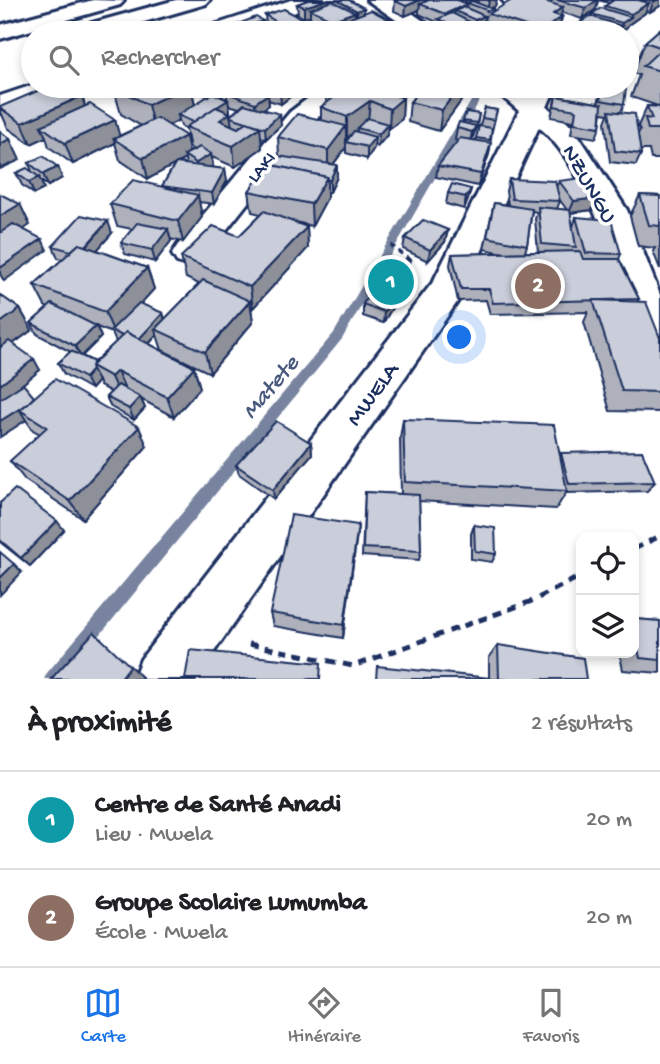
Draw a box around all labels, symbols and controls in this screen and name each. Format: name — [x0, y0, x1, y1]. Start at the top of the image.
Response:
search box — [21, 21, 639, 98]
icon: search — [45, 41, 83, 79]
text: Rechercher — [101, 44, 219, 75]
street label: NZUNGU — [555, 141, 621, 229]
street label: LAKI — [243, 148, 282, 188]
pin: 1 — [368, 256, 414, 308]
pin: 2 — [515, 260, 561, 312]
your location — [442, 320, 476, 354]
water label: Matete — [237, 349, 308, 426]
street label: MWELA — [342, 357, 407, 432]
map controls — [576, 532, 639, 658]
button: locate — [576, 532, 639, 595]
button: layers — [576, 595, 639, 658]
text: À proximité — [28, 707, 172, 742]
text: 2 résultats — [531, 711, 632, 738]
text: Centre de Santé Anadi — [95, 791, 341, 822]
text: 1 — [46, 807, 56, 834]
text: 20 m — [586, 807, 632, 834]
text: Lieu · Mwela — [95, 822, 213, 849]
text: Groupe Scolaire Lumumba — [95, 889, 367, 920]
text: 2 — [45, 905, 57, 932]
text: 20 m — [586, 905, 632, 932]
text: École · Mwela — [95, 920, 228, 947]
tab: Carte — [81, 984, 126, 1049]
tab: Itinéraire — [288, 984, 361, 1049]
tab: Favoris — [523, 984, 579, 1049]

